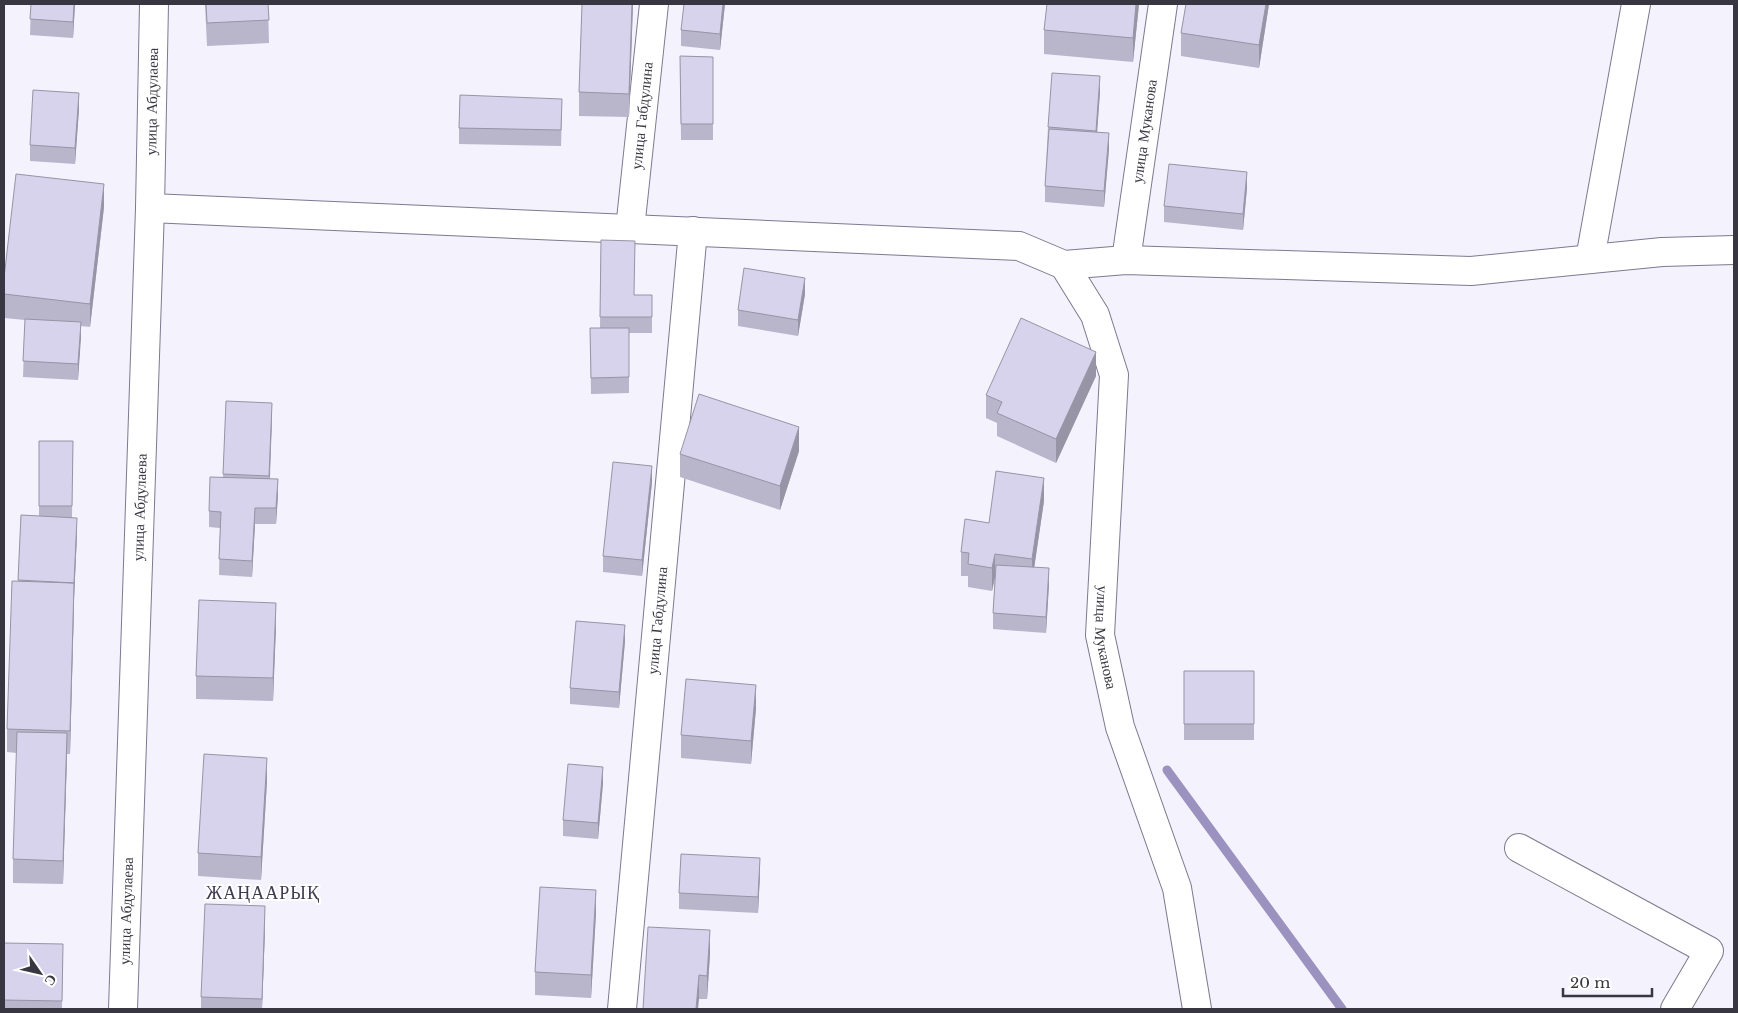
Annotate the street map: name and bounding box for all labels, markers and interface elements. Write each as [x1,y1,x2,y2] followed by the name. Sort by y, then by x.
[141,47,162,155] street label: улица Абдулаева
[626,60,657,170] street label: улица Габдулина
[1127,78,1161,184] street label: улица Муканова
[128,453,151,561] street label: улица Абдулаева
[643,565,671,675] street label: улица Габдулина
[1091,585,1122,691] street label: улица Муканова
[114,857,137,965] street label: улица Абдулаева
[206,882,320,904] district label: ЖАҢААРЫҚ
[15,948,65,998] north arrow
[1563,966,1652,998] scale bar
[40,971,61,989] text: С
[1570,973,1610,992] text: 20 m

